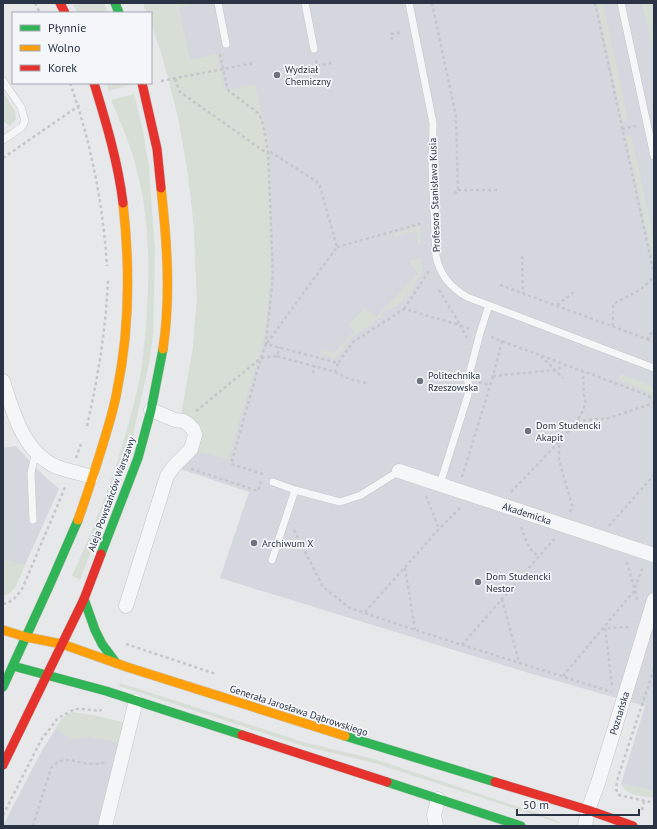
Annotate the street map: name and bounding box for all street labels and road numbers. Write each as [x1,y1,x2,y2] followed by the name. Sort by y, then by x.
[426,137,443,252] street label: Profesora Stanisława Kusia
[85,435,138,553] street label: Aleja Powstańców Warszawy
[501,499,553,528] street label: Akademicka
[228,682,370,739] street label: Generała Jarosława Dąbrowskiego
[607,690,632,736] street label: Poznańska

